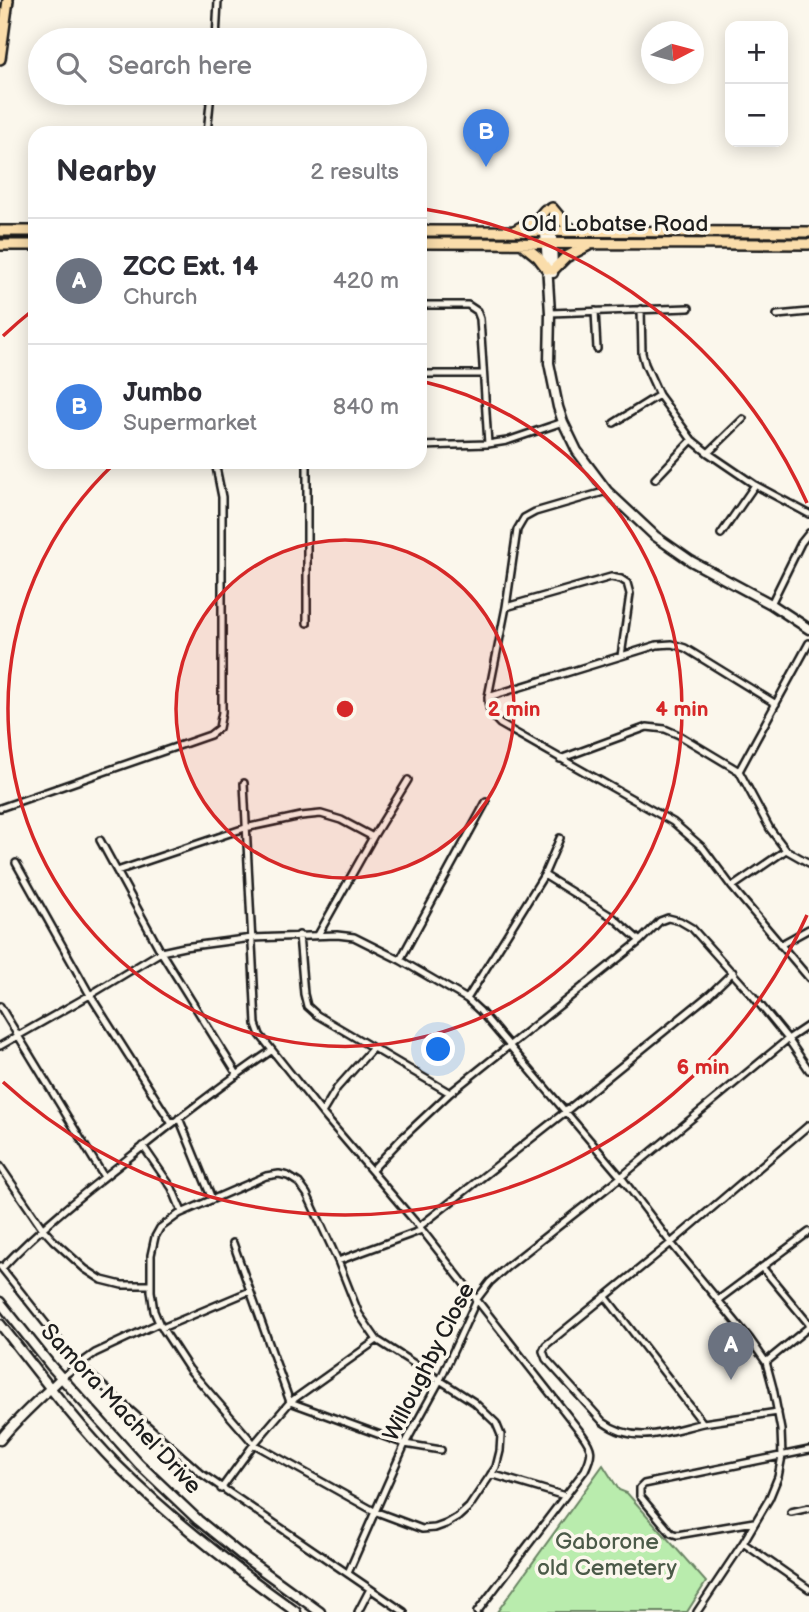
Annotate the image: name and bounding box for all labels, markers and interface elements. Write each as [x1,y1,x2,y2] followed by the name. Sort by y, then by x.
[641,21,704,84] north arrow
[725,21,788,147] map controls
[725,21,788,84] button: +
[28,28,427,105] search box
[52,48,90,86] icon: search
[108,51,252,82] text: Search here
[725,84,788,147] button: −
[463,109,509,167] pin: B
[56,154,156,190] text: Nearby
[310,158,399,186] text: 2 results
[521,210,709,238] street label: Old Lobatse Road
[123,252,258,283] text: ZCC Ext. 14
[72,267,86,295] text: A
[333,267,399,295] text: 420 m
[123,283,198,311] text: Church
[123,378,202,409] text: Jumbo
[71,393,87,421] text: B
[333,393,399,421] text: 840 m
[123,409,257,437] text: Supermarket
[333,697,357,721] centre of rings
[487,697,541,722] text: 2 min
[656,697,708,722] text: 4 min
[421,1032,455,1066] your location
[676,1055,730,1080] text: 6 min
[377,1278,481,1446] street label: Willoughby Close
[35,1318,207,1500] street label: Samora Machel Drive
[708,1322,754,1380] pin: A
[537,1528,678,1582] park label: Gaborone old Cemetery

